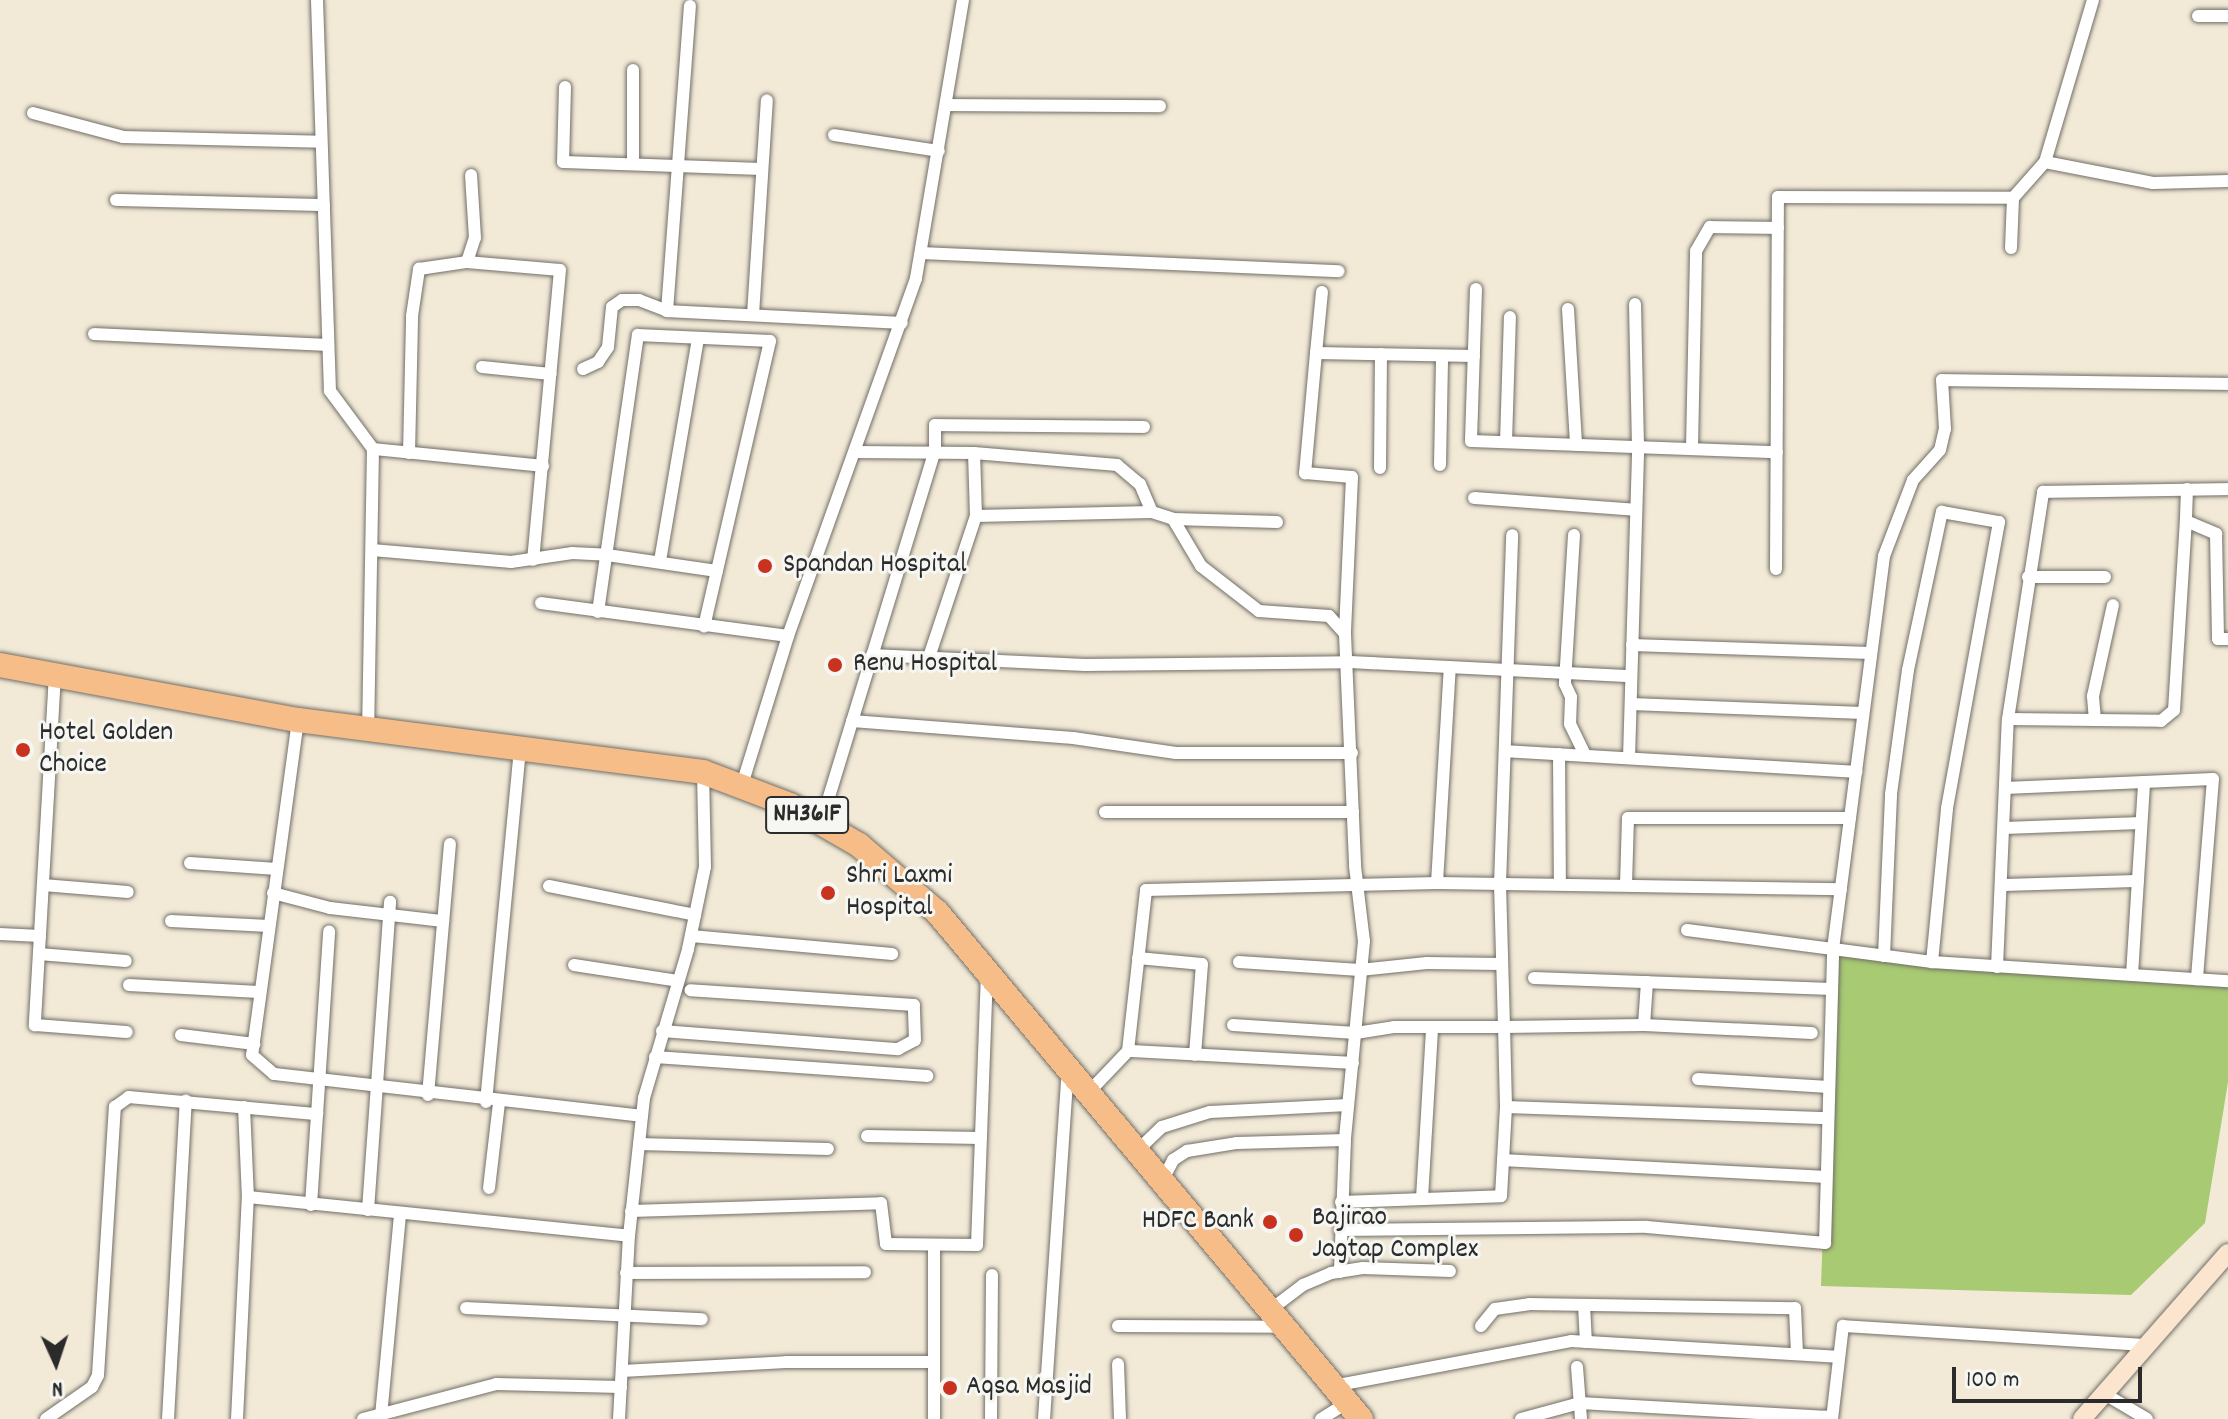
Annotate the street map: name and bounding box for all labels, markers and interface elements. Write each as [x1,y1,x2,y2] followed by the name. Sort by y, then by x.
[783,549,967,583] place label: Spandan Hospital
[754,555,776,577] marker: Spandan Hospital
[853,648,997,682] place label: Renu Hospital
[824,654,846,676] marker: Renu Hospital
[39,717,173,783] place label: Hotel Golden Choice
[14,741,32,759] marker: Hotel Golden Choice
[765,793,849,837] road number: NH361F
[846,860,952,926] place label: Shri Laxmi Hospital
[817,882,839,904] marker: Shri Laxmi Hospital
[1312,1202,1478,1268] place label: Bajirao Jagtap Complex
[1142,1205,1254,1239] place label: HDFC Bank
[1261,1213,1279,1231] marker: HDFC Bank
[1287,1226,1305,1244] marker: Bajirao Jagtap Complex
[16,1323,96,1403] north arrow
[1956,1351,2146,1401] scale bar
[1966,1364,2019,1398] text: 100 m
[966,1371,1092,1405] place label: Aqsa Masjid
[51,1372,64,1403] text: N
[941,1379,959,1397] marker: Aqsa Masjid

